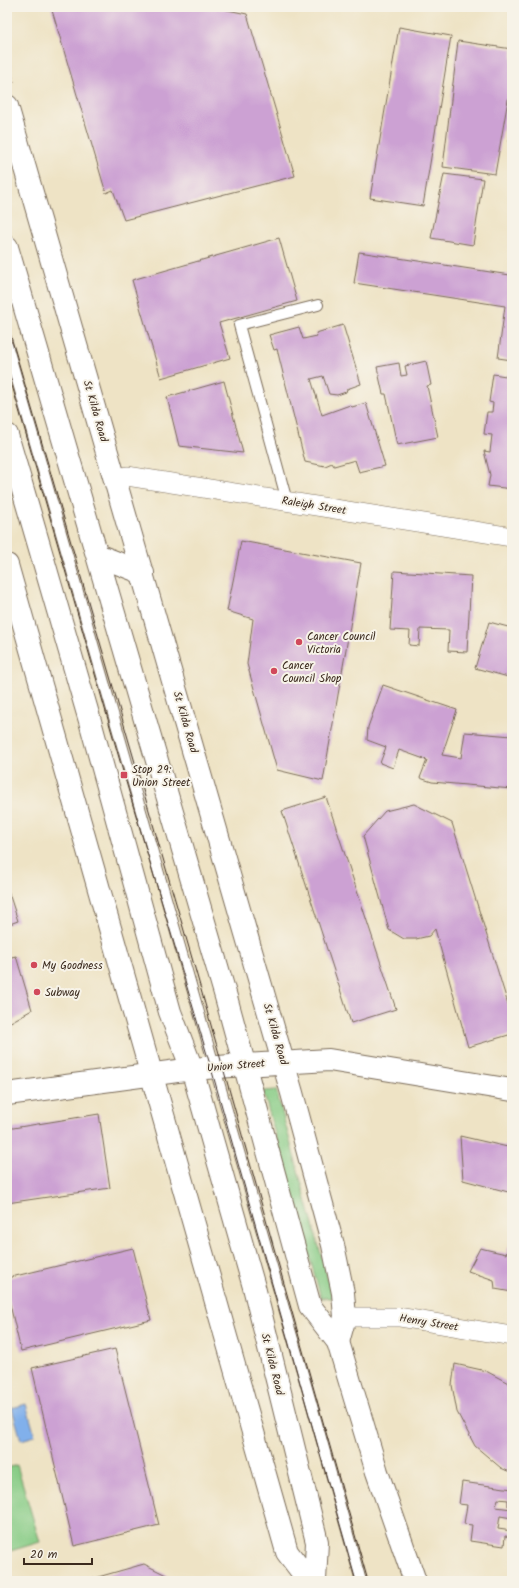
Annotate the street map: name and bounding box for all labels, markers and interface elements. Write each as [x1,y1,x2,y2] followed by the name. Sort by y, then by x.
[78,378,113,445] street label: St Kilda Road
[280,492,348,520] street label: Raleigh Street
[307,628,376,659] place label: Cancer Council Victoria
[294,637,304,647] marker: Cancer Council Victoria
[282,657,342,688] place label: Cancer Council Shop
[269,666,279,676] marker: Cancer Council Shop
[168,689,203,756] street label: St Kilda Road
[132,761,191,792] place label: Stop 29: Union Street
[119,770,129,780] marker: Stop 29: Union Street
[42,957,103,975] place label: My Goodness
[29,960,39,970] marker: My Goodness
[45,984,80,1002] place label: Subway
[32,987,42,997] marker: Subway
[258,1001,293,1068] street label: St Kilda Road
[206,1054,267,1077] street label: Union Street
[398,1309,460,1337] street label: Henry Street
[256,1331,289,1398] street label: St Kilda Road
[24,1540,92,1566] scale bar
[30,1545,58,1564] text: 20 m

